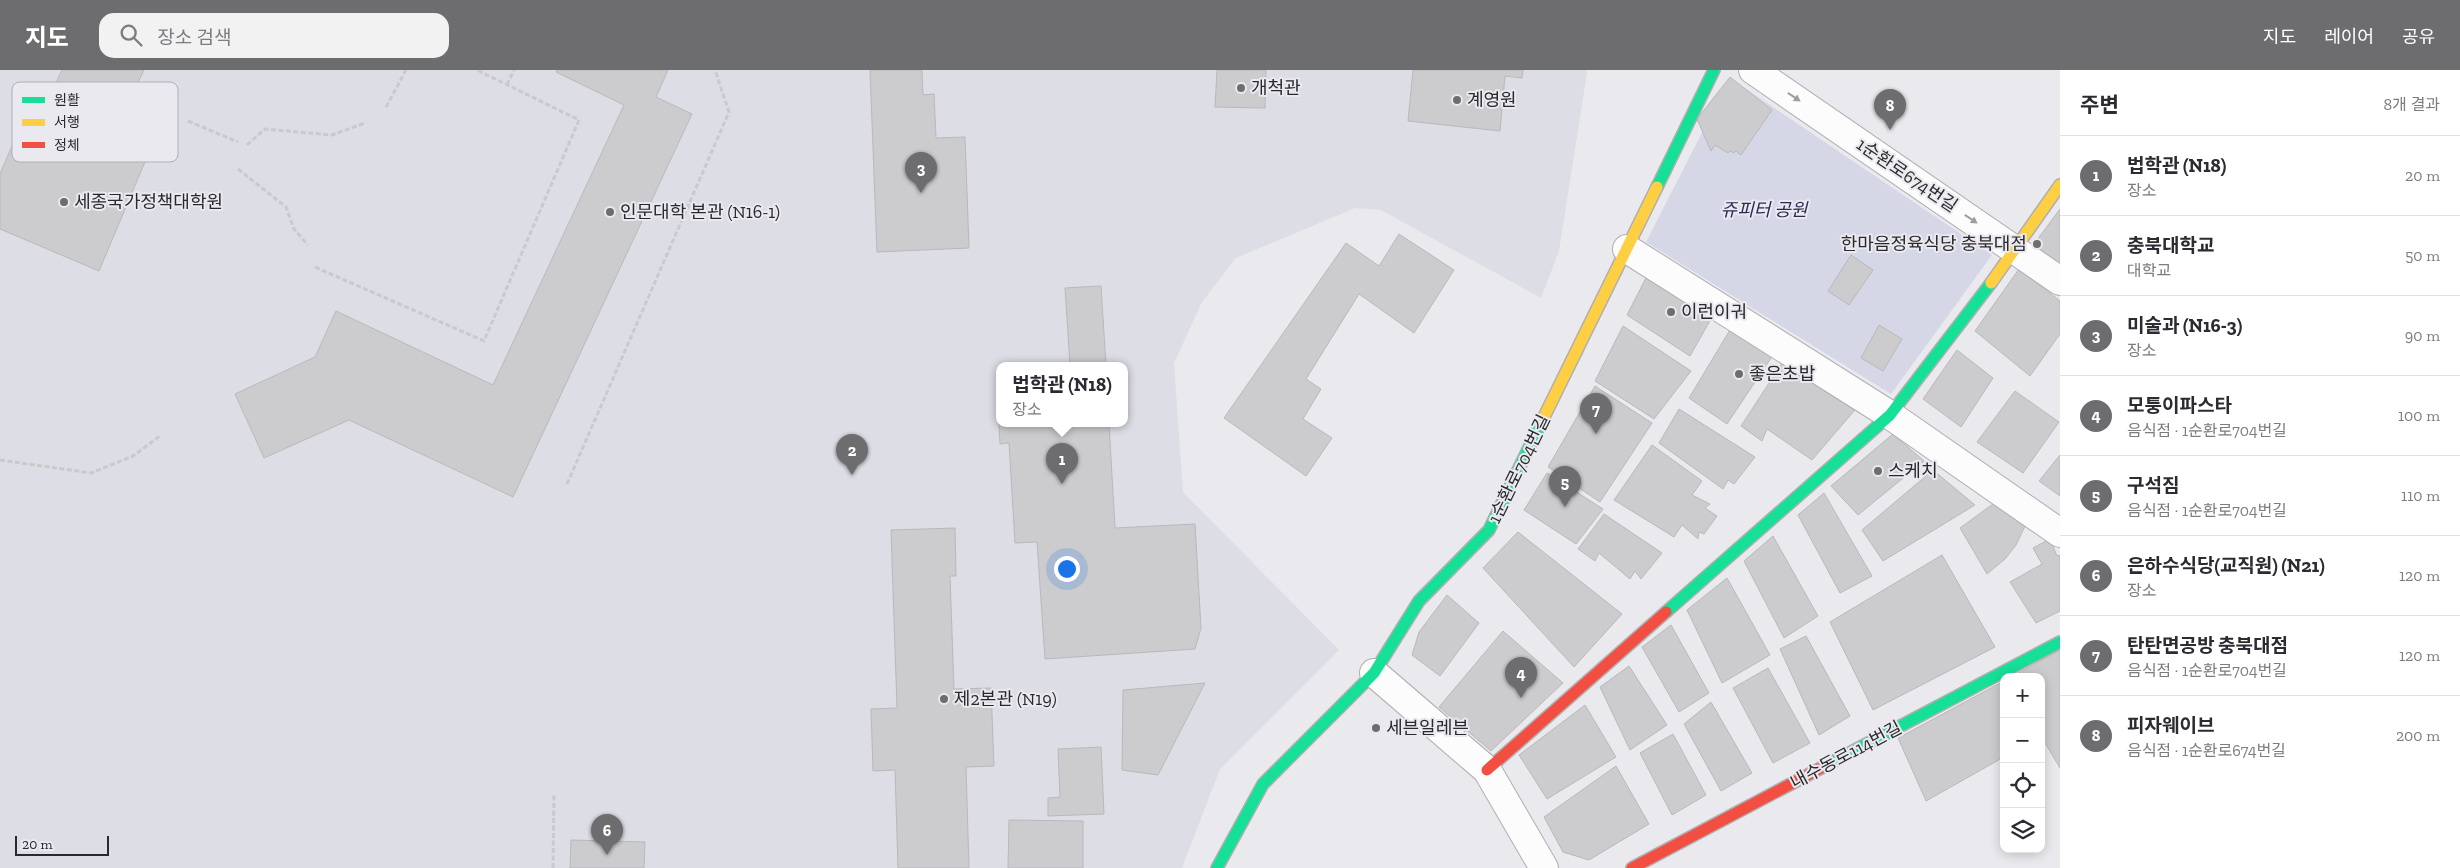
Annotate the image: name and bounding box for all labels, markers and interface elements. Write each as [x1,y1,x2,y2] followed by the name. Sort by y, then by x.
[99,13,449,58] search box
[117,21,145,49] icon: search
[25,23,69,52] text: 지도
[157,26,231,49] text: 장소 검색
[2263,26,2296,48] text: 지도
[2324,26,2374,48] text: 레이어
[2402,26,2435,48] text: 공유
[1251,77,1301,99] place label: 개척관
[12,82,178,162] legend
[1235,82,1247,94] marker: 개척관
[1467,89,1517,111] place label: 계영원
[1874,89,1906,130] pin: 8
[54,92,80,109] text: 원활
[1787,92,1801,102] one-way arrow
[2080,92,2119,117] text: 주변
[1451,94,1463,106] marker: 계영원
[2384,95,2440,114] text: 8개 결과
[54,114,80,131] text: 서행
[1852,133,1962,217] street label: 1순환로674번길
[54,137,80,154] text: 정체
[905,152,937,193] pin: 3
[2127,154,2226,177] text: 법학관 (N18)
[2093,166,2099,185] text: 1
[2405,166,2440,185] text: 20 m
[2127,181,2156,200] text: 장소
[74,191,223,213] place label: 세종국가정책대학원
[58,196,70,208] marker: 세종국가정책대학원
[1721,199,1809,221] park label: 쥬피터 공원
[620,201,780,223] place label: 인문대학 본관 (N16-1)
[604,206,616,218] marker: 인문대학 본관 (N16-1)
[1964,214,1978,224] one-way arrow
[1841,233,2027,255] place label: 한마음정육식당 충북대점
[2127,234,2214,257] text: 충북대학교
[2031,238,2043,250] marker: 한마음정육식당 충북대점
[2092,246,2100,265] text: 2
[2405,246,2440,265] text: 50 m
[2127,261,2171,280] text: 대학교
[1681,301,1747,323] place label: 이런이궈
[1665,306,1677,318] marker: 이런이궈
[2127,314,2242,337] text: 미술과 (N16-3)
[2092,326,2100,345] text: 3
[2405,326,2440,345] text: 90 m
[2127,341,2156,360] text: 장소
[996,362,1128,427] popup
[1749,363,1815,385] place label: 좋은초밥
[1733,368,1745,380] marker: 좋은초밥
[1012,373,1112,396] text: 법학관 (N18)
[1580,393,1612,434] pin: 7
[2127,394,2232,417] text: 모퉁이파스타
[1012,400,1042,419] text: 장소
[2091,406,2101,425] text: 4
[2398,406,2440,425] text: 100 m
[1483,411,1555,527] street label: 1순환로704번길
[2127,421,2287,440] text: 음식점 · 1순환로704번길
[836,434,868,475] pin: 2
[1046,443,1078,484] pin: 1
[1888,460,1938,482] place label: 스케치
[1872,465,1884,477] marker: 스케치
[1549,466,1581,507] pin: 5
[2127,474,2179,497] text: 구석짐
[2092,486,2100,505] text: 5
[2401,486,2440,505] text: 110 m
[2127,501,2287,520] text: 음식점 · 1순환로704번길
[2127,554,2325,577] text: 은하수식당(교직원) (N21)
[1054,556,1080,582] your location
[2092,566,2100,585] text: 6
[2399,566,2440,585] text: 120 m
[2127,581,2156,600] text: 장소
[2127,634,2288,657] text: 탄탄면공방 충북대점
[2092,646,2100,665] text: 7
[2399,646,2440,665] text: 120 m
[1505,657,1537,698] pin: 4
[2127,661,2287,680] text: 음식점 · 1순환로704번길
[2000,673,2045,853] map controls
[2000,673,2045,718] button: +
[954,688,1057,710] place label: 제2본관 (N19)
[938,693,950,705] marker: 제2본관 (N19)
[2127,714,2214,737] text: 피자웨이브
[1787,716,1905,794] street label: 내수동로114번길
[1386,717,1469,739] place label: 세븐일레븐
[2000,718,2045,763] button: −
[1370,722,1382,734] marker: 세븐일레븐
[2092,726,2100,745] text: 8
[2396,726,2440,745] text: 200 m
[2127,741,2286,760] text: 음식점 · 1순환로674번길
[2000,763,2045,808] button: locate
[2000,808,2045,853] button: layers
[591,814,623,855] pin: 6
[15,833,109,856] scale bar
[22,836,53,853] text: 20 m

